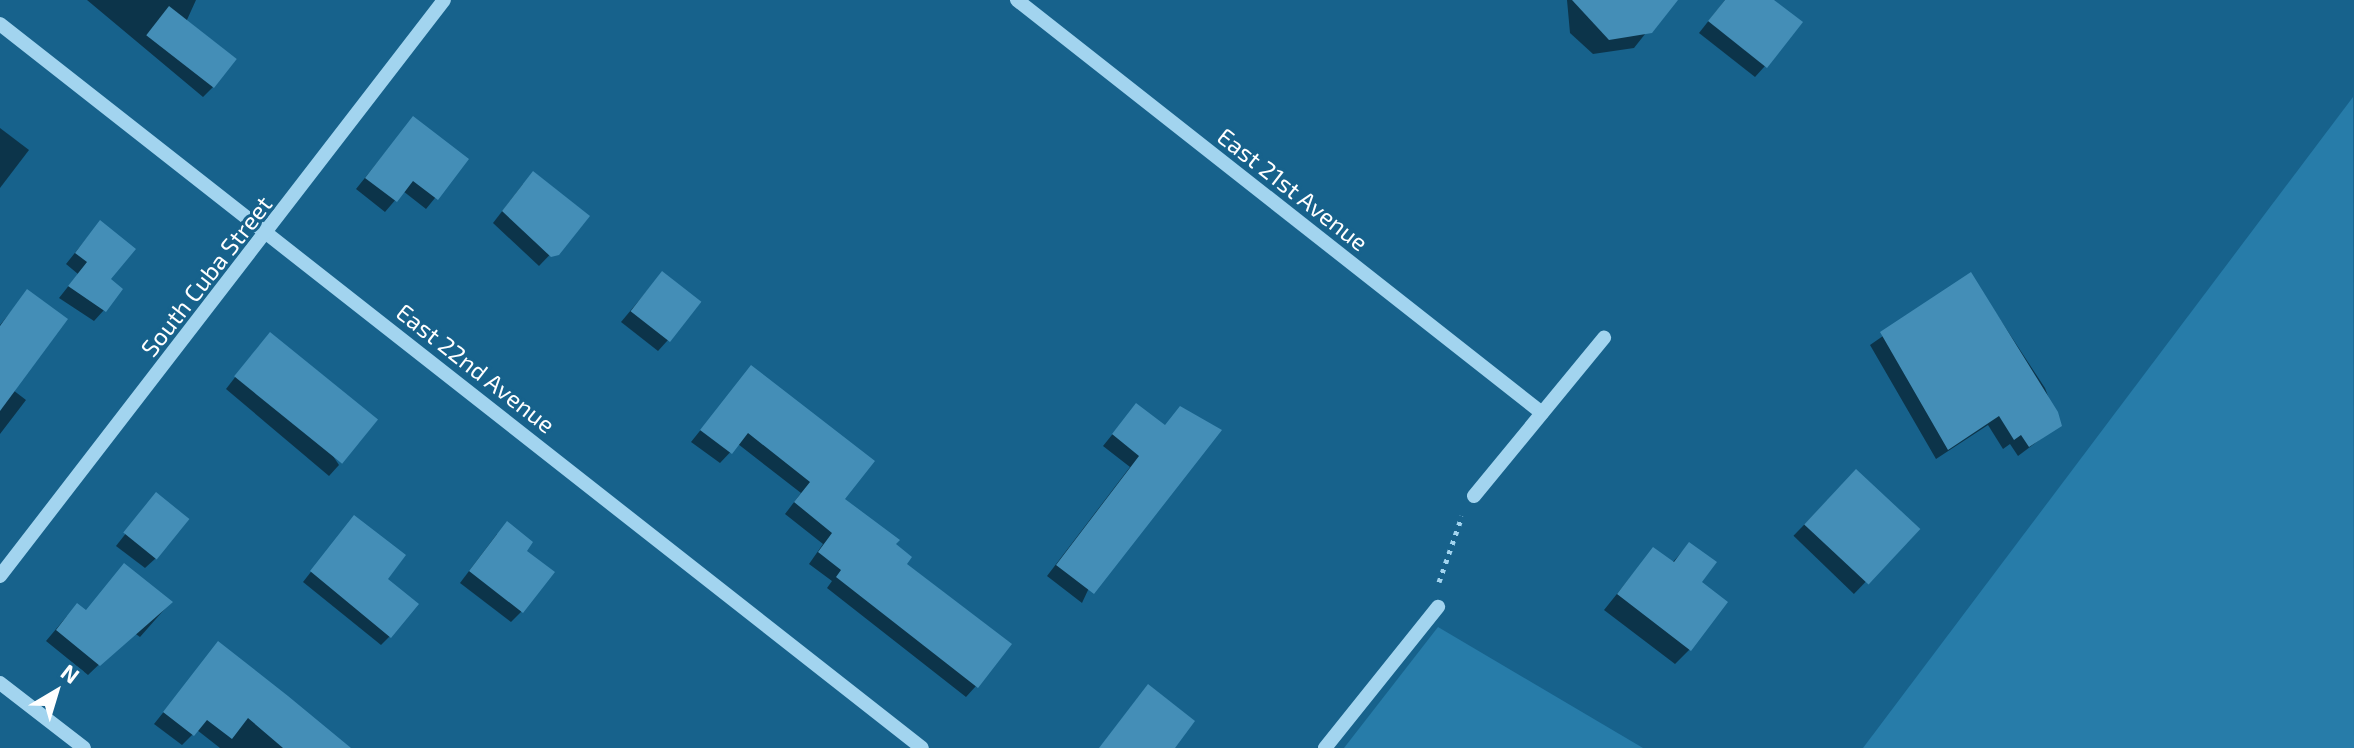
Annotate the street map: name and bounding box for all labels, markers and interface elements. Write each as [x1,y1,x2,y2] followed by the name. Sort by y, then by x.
[1212,121,1374,257] street label: East 21st Avenue
[134,190,278,362] street label: South Cuba Street
[391,297,561,439] street label: East 22nd Avenue
[16,652,96,732] north arrow
[57,658,85,688] text: N

